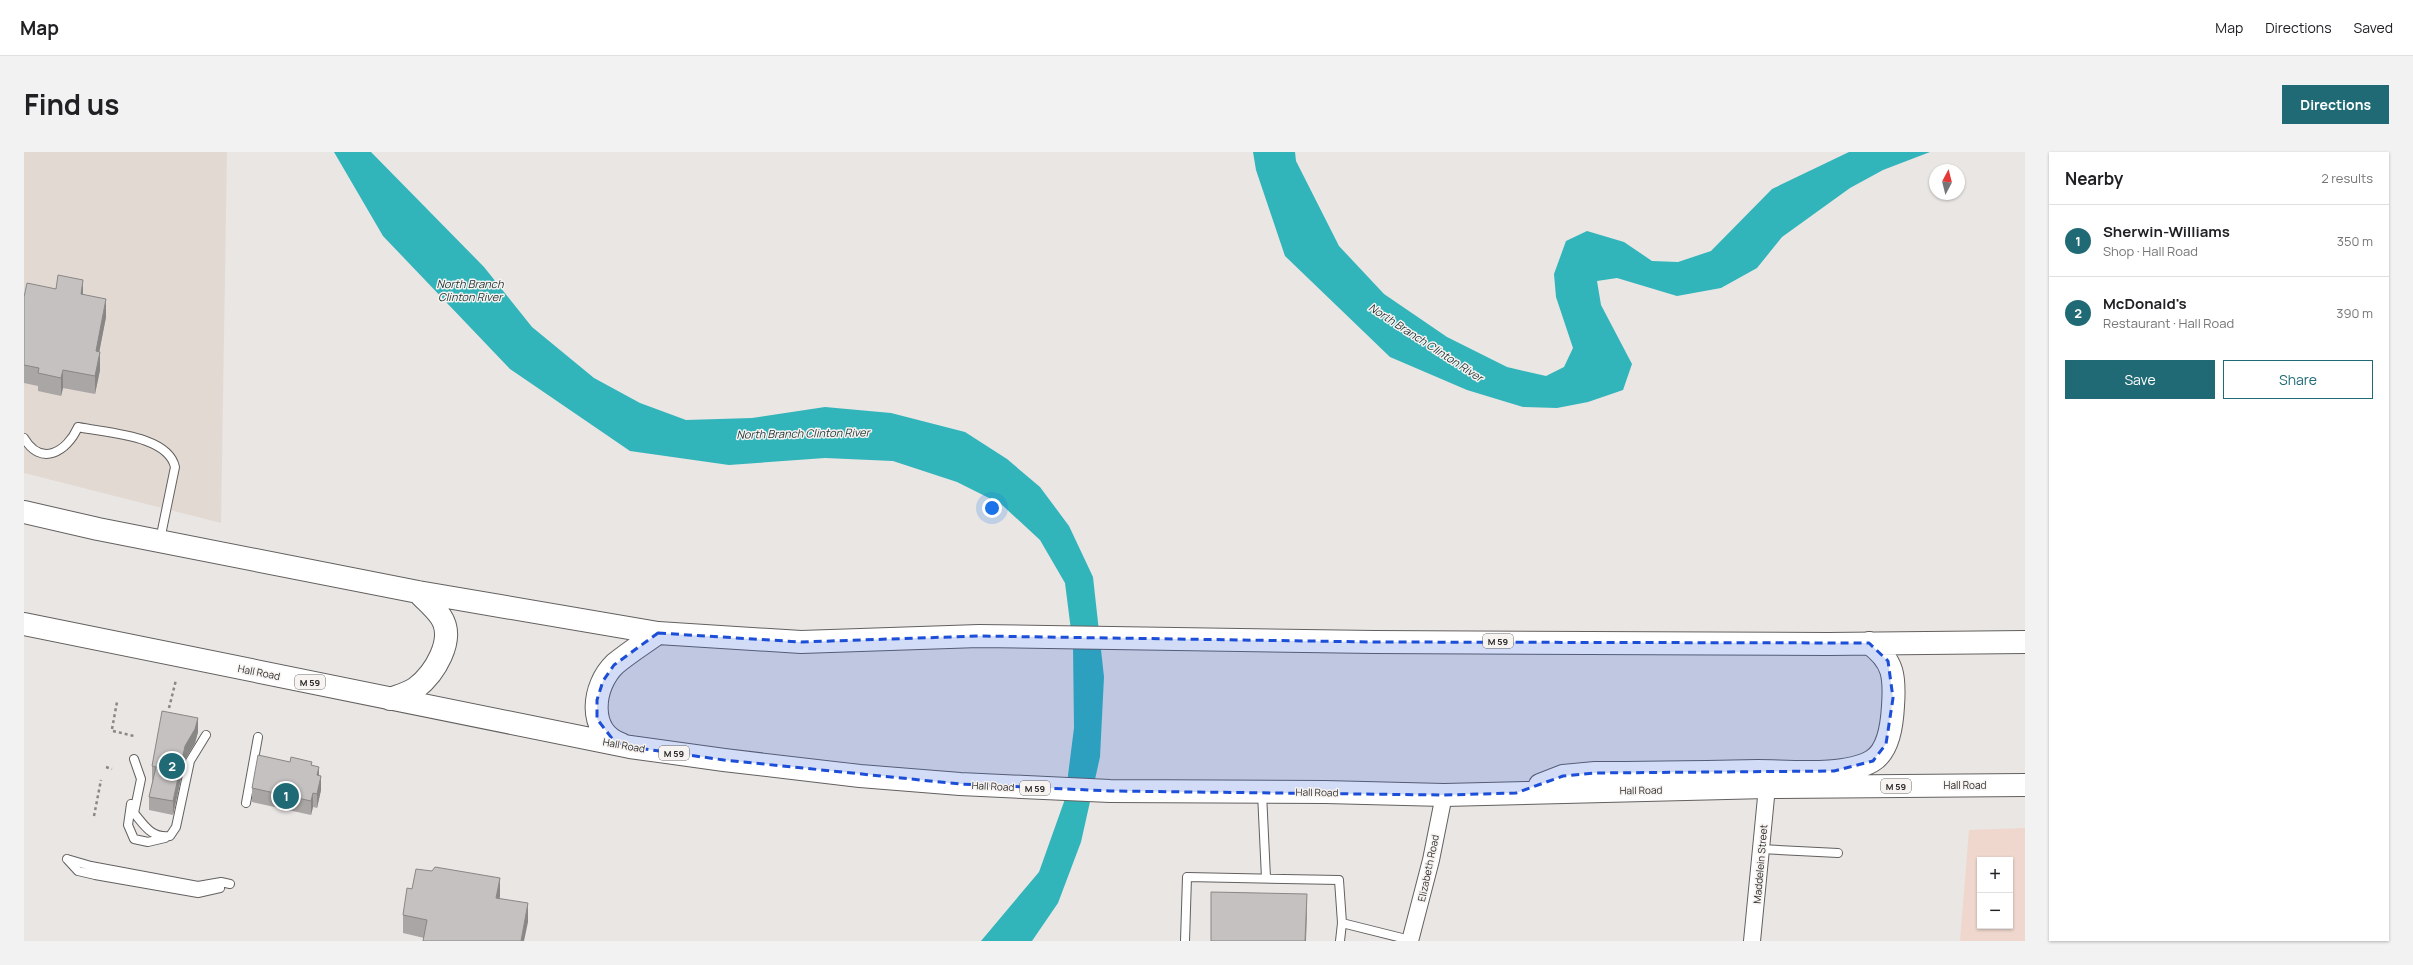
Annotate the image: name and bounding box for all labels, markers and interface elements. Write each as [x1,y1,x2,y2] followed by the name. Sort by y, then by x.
[20,15,59,41] text: Map
[2215,18,2243,37] text: Map
[2265,18,2332,37] text: Directions
[2354,18,2393,37] text: Saved
[24,85,119,123] text: Find us
[2282,85,2389,124] button: Directions
[1929,164,1965,200] north arrow
[2065,167,2123,190] text: Nearby
[2321,169,2373,187] text: 2 results
[2103,221,2230,242] text: Sherwin-Williams
[2075,232,2081,250] text: 1
[2337,232,2373,250] text: 350 m
[2103,242,2198,260] text: Shop · Hall Road
[437,276,504,304] water label: North Branch Clinton River
[2103,293,2187,314] text: McDonald's
[1366,299,1488,386] water label: North Branch Clinton River
[2074,304,2082,322] text: 2
[2336,304,2373,322] text: 390 m
[2103,314,2234,332] text: Restaurant · Hall Road
[2065,360,2215,399] button: Save
[2223,360,2373,399] button: Share
[736,424,872,442] water label: North Branch Clinton River
[982,498,1002,518] your location
[1483,634,1513,648] road number: M 59
[237,661,281,683] street label: Hall Road
[295,675,325,689] road number: M 59
[602,734,646,756] street label: Hall Road
[659,746,689,760] road number: M 59
[159,751,185,781] pin: 2
[971,778,1015,794] street label: Hall Road
[1944,778,1986,792] street label: Hall Road
[1881,779,1911,793] road number: M 59
[273,781,299,811] pin: 1
[1020,781,1050,795] road number: M 59
[1619,783,1663,797] street label: Hall Road
[1295,785,1339,799] street label: Hall Road
[1750,824,1770,904] street label: Maddelein Street
[1414,833,1442,903] street label: Elizabeth Road
[1977,857,2013,929] map controls
[1977,857,2013,893] button: +
[1977,893,2013,929] button: −

